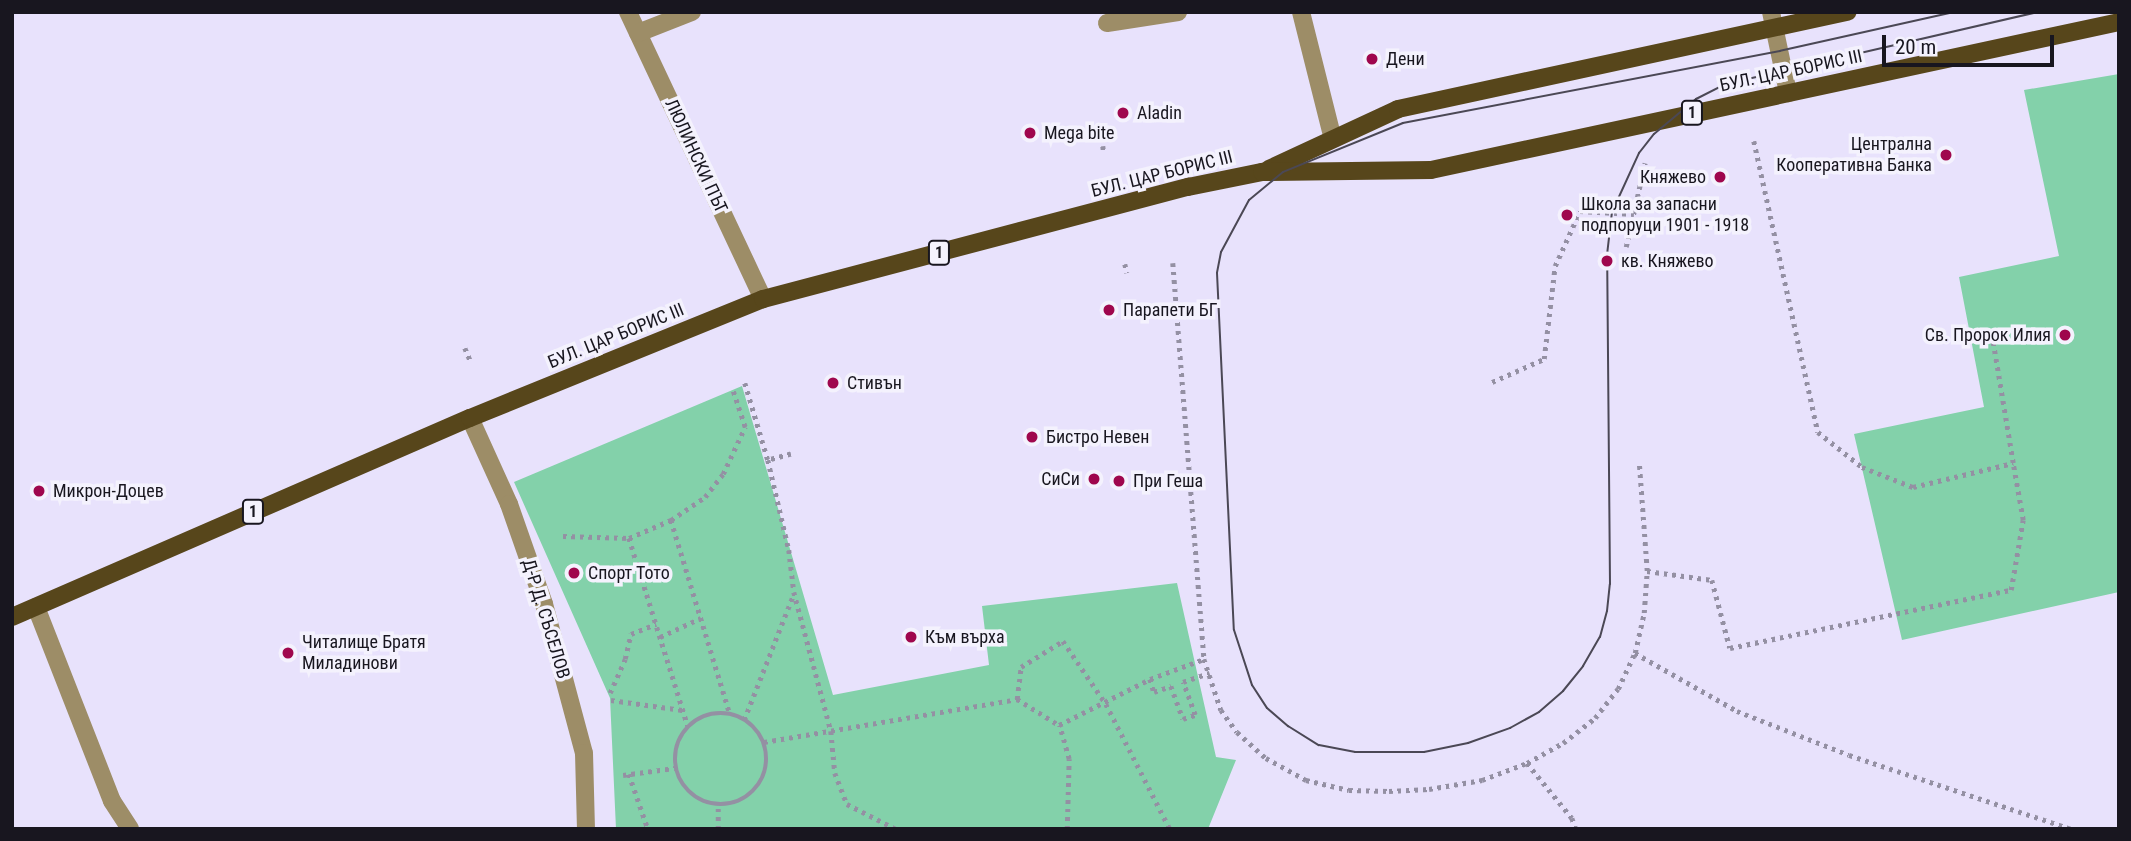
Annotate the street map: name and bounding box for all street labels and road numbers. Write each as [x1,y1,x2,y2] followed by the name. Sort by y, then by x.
[1718,45,1864,97] street label: БУЛ. ЦАР БОРИС III
[660,95,732,217] street label: ЛЮЛИНСКИ ПЪТ
[1680,100,1704,125] road number: 1
[1089,146,1235,202] street label: БУЛ. ЦАР БОРИС III
[927,241,951,266] road number: 1
[545,299,687,373] street label: БУЛ. ЦАР БОРИС III
[241,499,265,524] road number: 1
[518,557,574,681] street label: Д-Р Д. СЪСЕЛОВ

